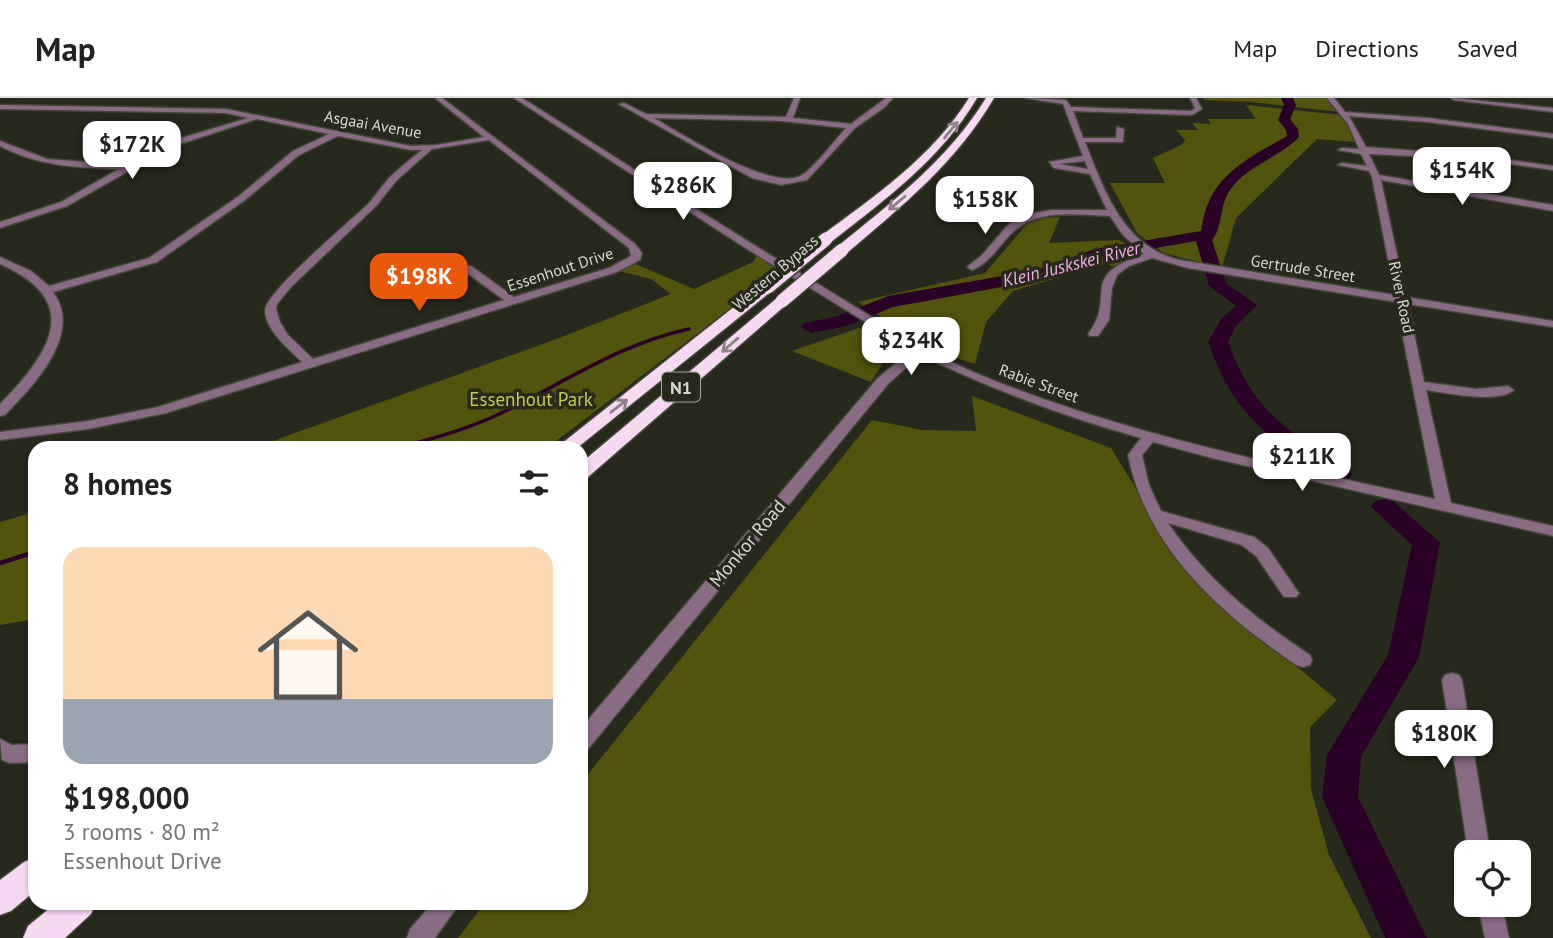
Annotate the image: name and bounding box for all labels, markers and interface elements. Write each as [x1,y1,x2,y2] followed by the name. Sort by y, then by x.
[35,27,96,70] text: Map
[1233,33,1277,64] text: Map
[1315,33,1419,64] text: Directions
[1457,33,1518,64] text: Saved
[323,106,423,142] street label: Asgaai Avenue
[943,121,959,139] one-way arrow
[83,122,181,181] pin: $172K
[99,129,165,158] text: $172K
[1413,148,1511,207] pin: $154K
[1429,155,1495,184] text: $154K
[634,162,732,222] pin: $286K
[650,170,716,199] text: $286K
[936,176,1034,236] pin: $158K
[952,184,1018,213] text: $158K
[888,195,906,211] one-way arrow
[728,230,822,314] street label: Western Bypass
[1000,236,1143,292] water label: Klein Juskskei River
[504,242,616,296] street label: Essenhout Drive
[1249,250,1357,286] street label: Gertrude Street
[370,254,468,313] pin: $198K
[1385,259,1419,335] street label: River Road
[386,261,452,290] text: $198K
[862,317,960,377] pin: $234K
[878,325,944,354] text: $234K
[721,337,739,353] one-way arrow
[996,359,1082,407] street label: Rabie Street
[662,372,700,402] road number: N1
[469,387,593,411] park label: Essenhout Park
[609,398,627,413] one-way arrow
[1253,434,1351,493] pin: $211K
[1269,441,1335,470] text: $211K
[63,464,172,503] text: 8 homes
[515,464,553,502] icon: filters
[704,495,790,591] street label: Monkor Road
[245,592,371,718] icon: home
[1395,710,1493,770] pin: $180K
[1411,718,1477,747] text: $180K
[63,778,190,817] text: $198,000
[63,817,220,846] text: 3 rooms · 80 m²
[1454,840,1531,917] map controls
[1454,840,1531,917] button: locate
[63,846,222,875] text: Essenhout Drive

